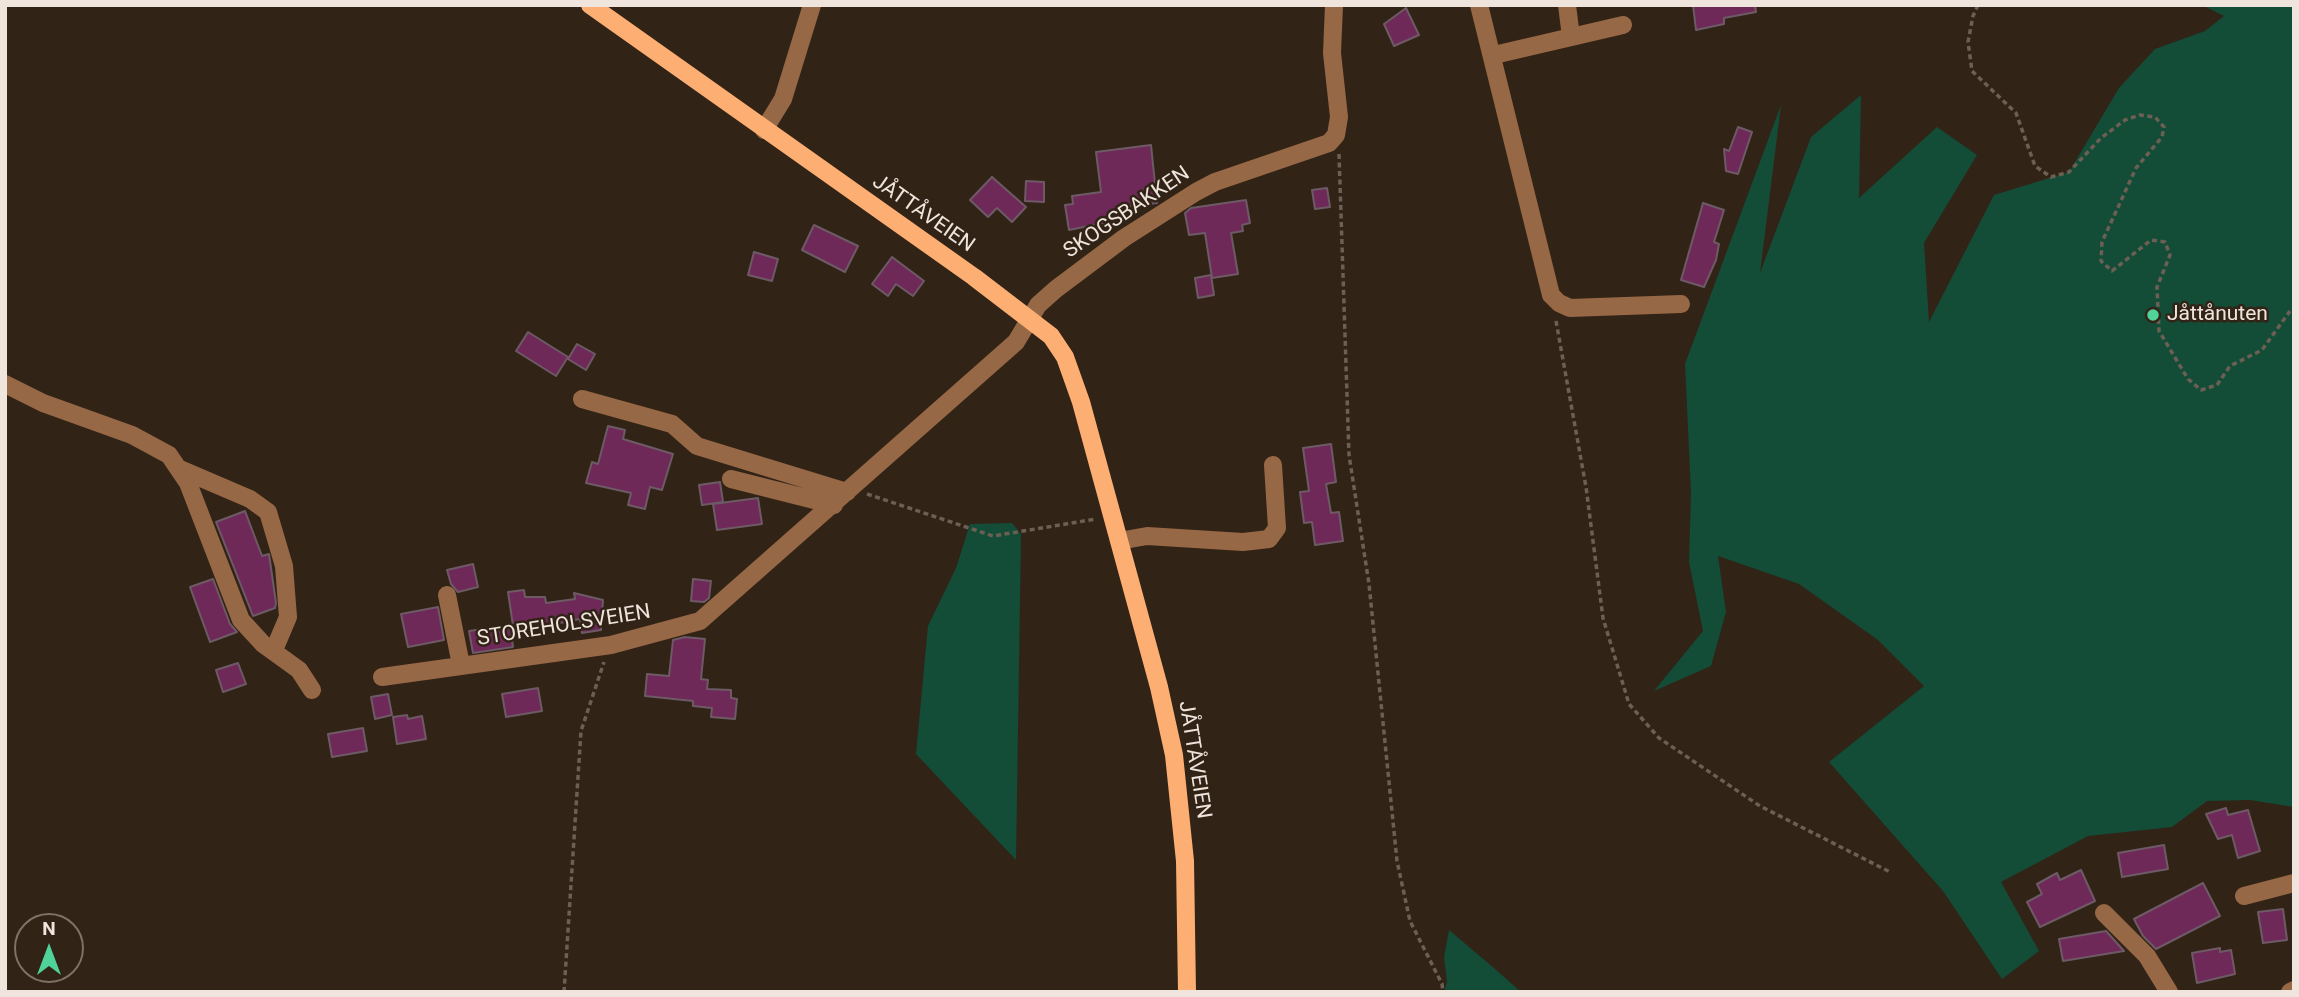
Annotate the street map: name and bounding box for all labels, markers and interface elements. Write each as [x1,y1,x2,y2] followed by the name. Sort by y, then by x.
[1059,162,1195,264] street label: SKOGSBAKKEN
[867,170,979,258] street label: JÅTTÅVEIEN
[2167,302,2268,328] place label: Jåttånuten
[2145,307,2161,323] marker: Jåttånuten
[476,600,652,652] street label: STOREHOLSVEIEN
[1172,699,1216,821] street label: JÅTTÅVEIEN
[14,913,84,983] north arrow
[42,917,56,940] text: N

